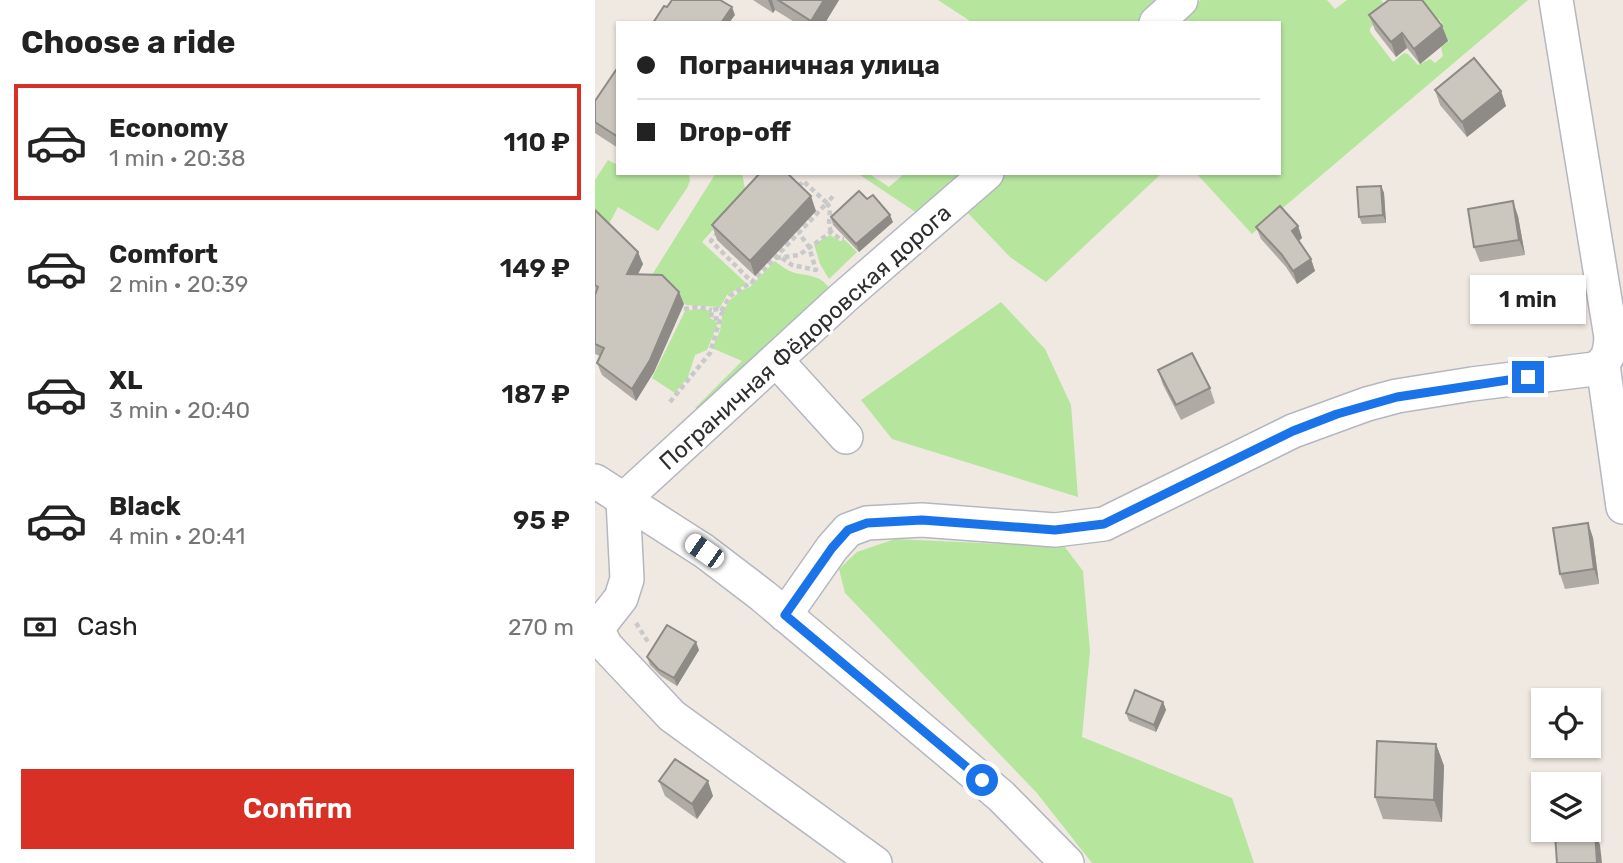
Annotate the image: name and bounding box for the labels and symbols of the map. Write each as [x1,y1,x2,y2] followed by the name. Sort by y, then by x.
[653,198,957,476] street label: Пограничная Фёдоровская дорога
[1470,276,1586,324] callout: 1 min
[1512,361,1544,393] route end
[681,530,728,572] car
[966,764,998,796] route start

